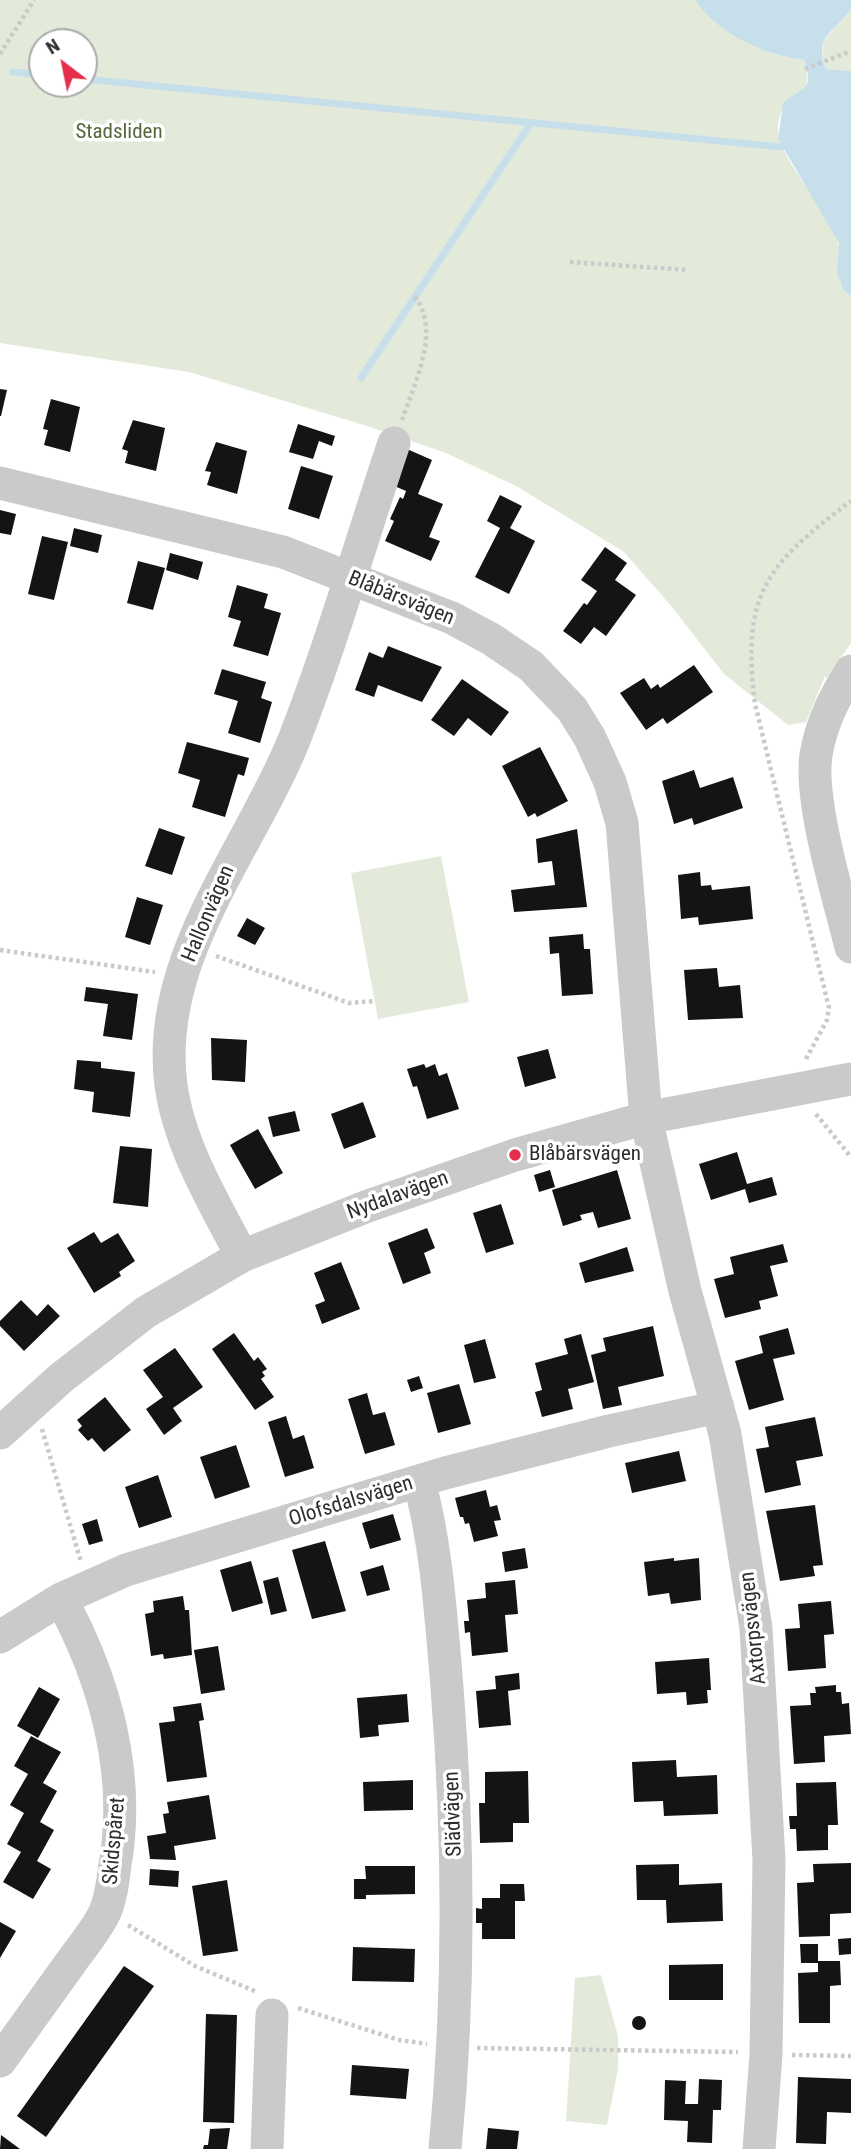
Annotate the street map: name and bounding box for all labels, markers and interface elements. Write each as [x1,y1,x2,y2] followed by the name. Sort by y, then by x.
[28,28,98,98] north arrow
[42,34,64,59] text: N
[75,120,163,146] park label: Stadsliden
[344,566,458,632] street label: Blåbärsvägen
[177,862,241,966] street label: Hallonvägen
[529,1142,641,1168] place label: Blåbärsvägen
[507,1147,523,1163] marker: Blåbärsvägen
[344,1166,452,1226] street label: Nydalavägen
[286,1471,416,1533] street label: Olofsdalsvägen
[736,1570,772,1686] street label: Axtorpsvägen
[440,1771,468,1857] street label: Slädvägen
[99,1796,131,1886] street label: Skidspåret

